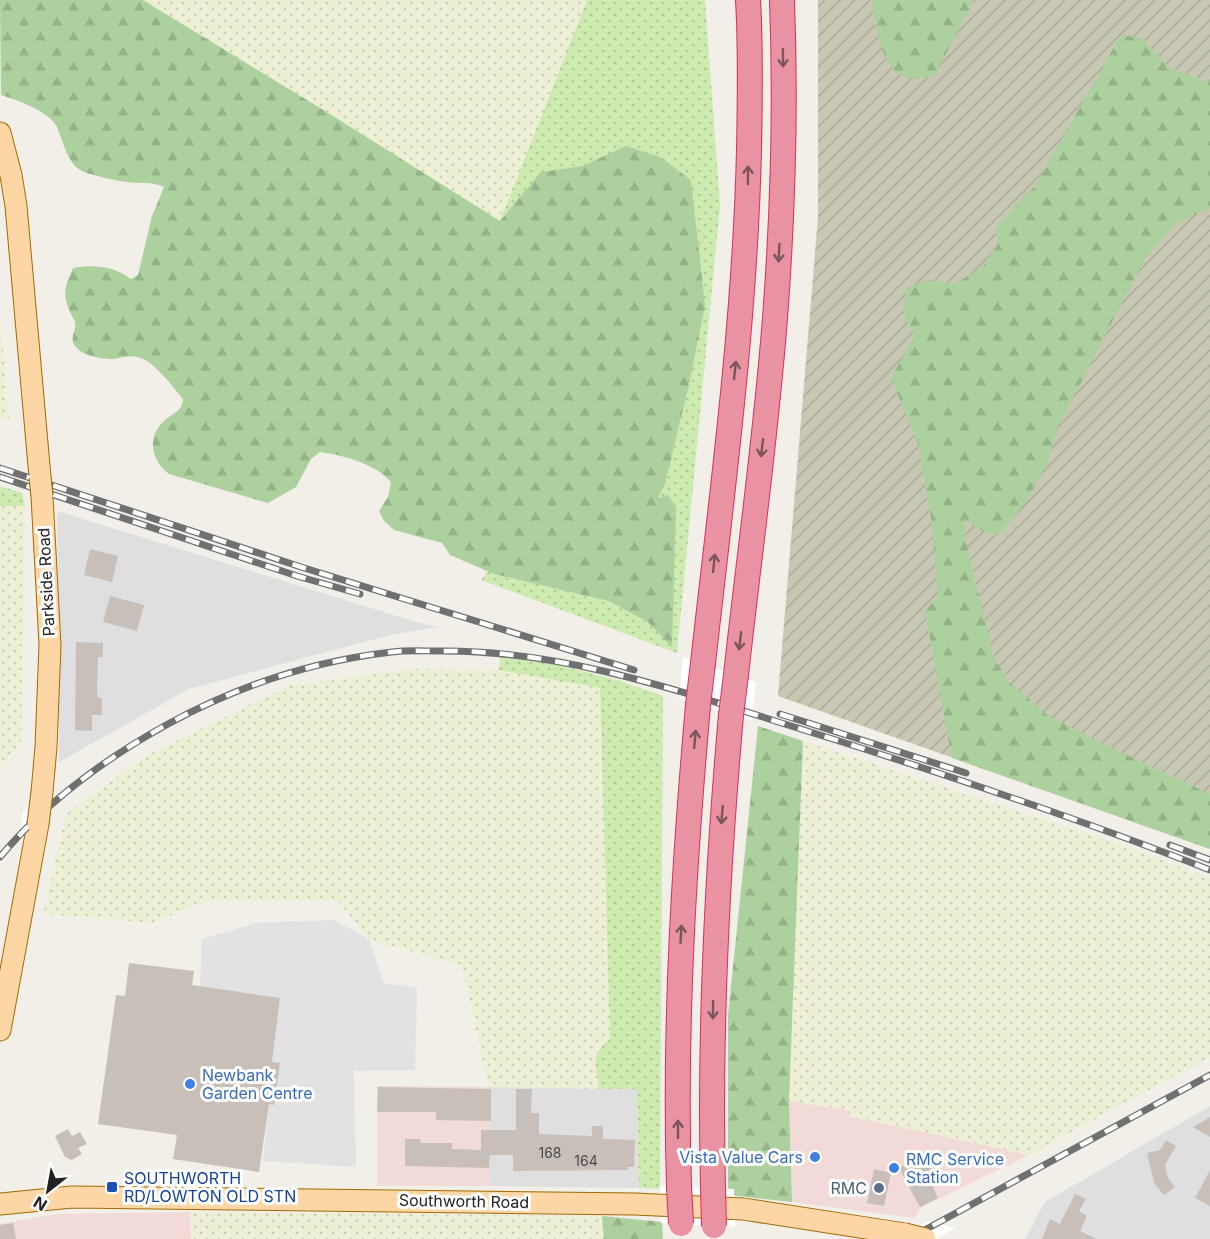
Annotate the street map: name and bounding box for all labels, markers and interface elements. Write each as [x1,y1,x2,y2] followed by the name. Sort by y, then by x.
[777,48,789,68] one-way arrow
[742,166,754,186] one-way arrow
[773,243,784,263] one-way arrow
[730,360,741,380] one-way arrow
[756,437,767,457] one-way arrow
[33,527,59,637] street label: Parkside Road
[709,554,720,574] one-way arrow
[734,631,745,651] one-way arrow
[690,730,701,750] one-way arrow
[717,805,728,824] one-way arrow
[675,924,686,944] one-way arrow
[707,999,718,1019] one-way arrow
[202,1065,313,1103] place label: Newbank Garden Centre
[183,1077,197,1091] marker: Newbank Garden Centre
[672,1119,684,1139] one-way arrow
[538,1144,562,1161] house number: 168
[679,1147,803,1167] place label: Vista Value Cars
[906,1149,1004,1187] place label: RMC Service Station
[808,1150,822,1164] marker: Vista Value Cars
[574,1152,598,1169] house number: 164
[18,1161,78,1221] north arrow
[887,1161,901,1175] marker: RMC Service Station
[124,1168,296,1206] place label: SOUTHWORTH RD/LOWTON OLD STN
[831,1178,867,1198] place label: RMC
[105,1180,119,1194] marker: SOUTHWORTH RD/LOWTON OLD STN
[872,1181,886,1195] marker: RMC
[399,1190,529,1212] street label: Southworth Road
[30,1192,51,1216] text: N

